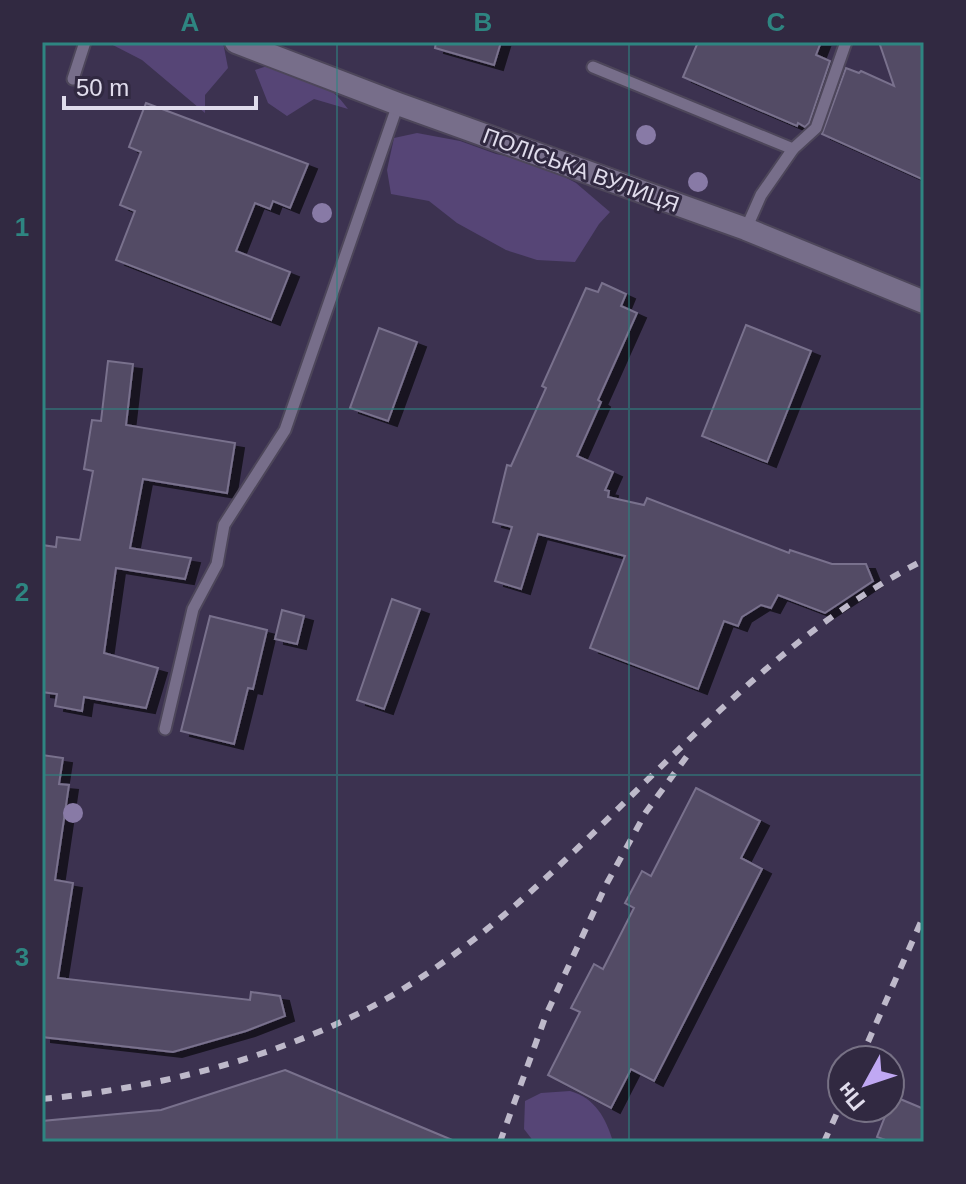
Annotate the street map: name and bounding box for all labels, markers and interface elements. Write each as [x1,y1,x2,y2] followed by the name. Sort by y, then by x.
[181,7,200,37] text: A
[474,7,492,37] text: B
[767,7,786,37] text: C
[64,60,256,110] scale bar
[76,74,129,101] text: 50 m
[480,123,682,217] street label: ПОЛІСЬКА ВУЛИЦЯ
[15,212,29,242] text: 1
[15,577,29,607] text: 2
[15,942,29,972] text: 3
[826,1044,906,1124] north arrow
[832,1077,870,1116] text: Пн

